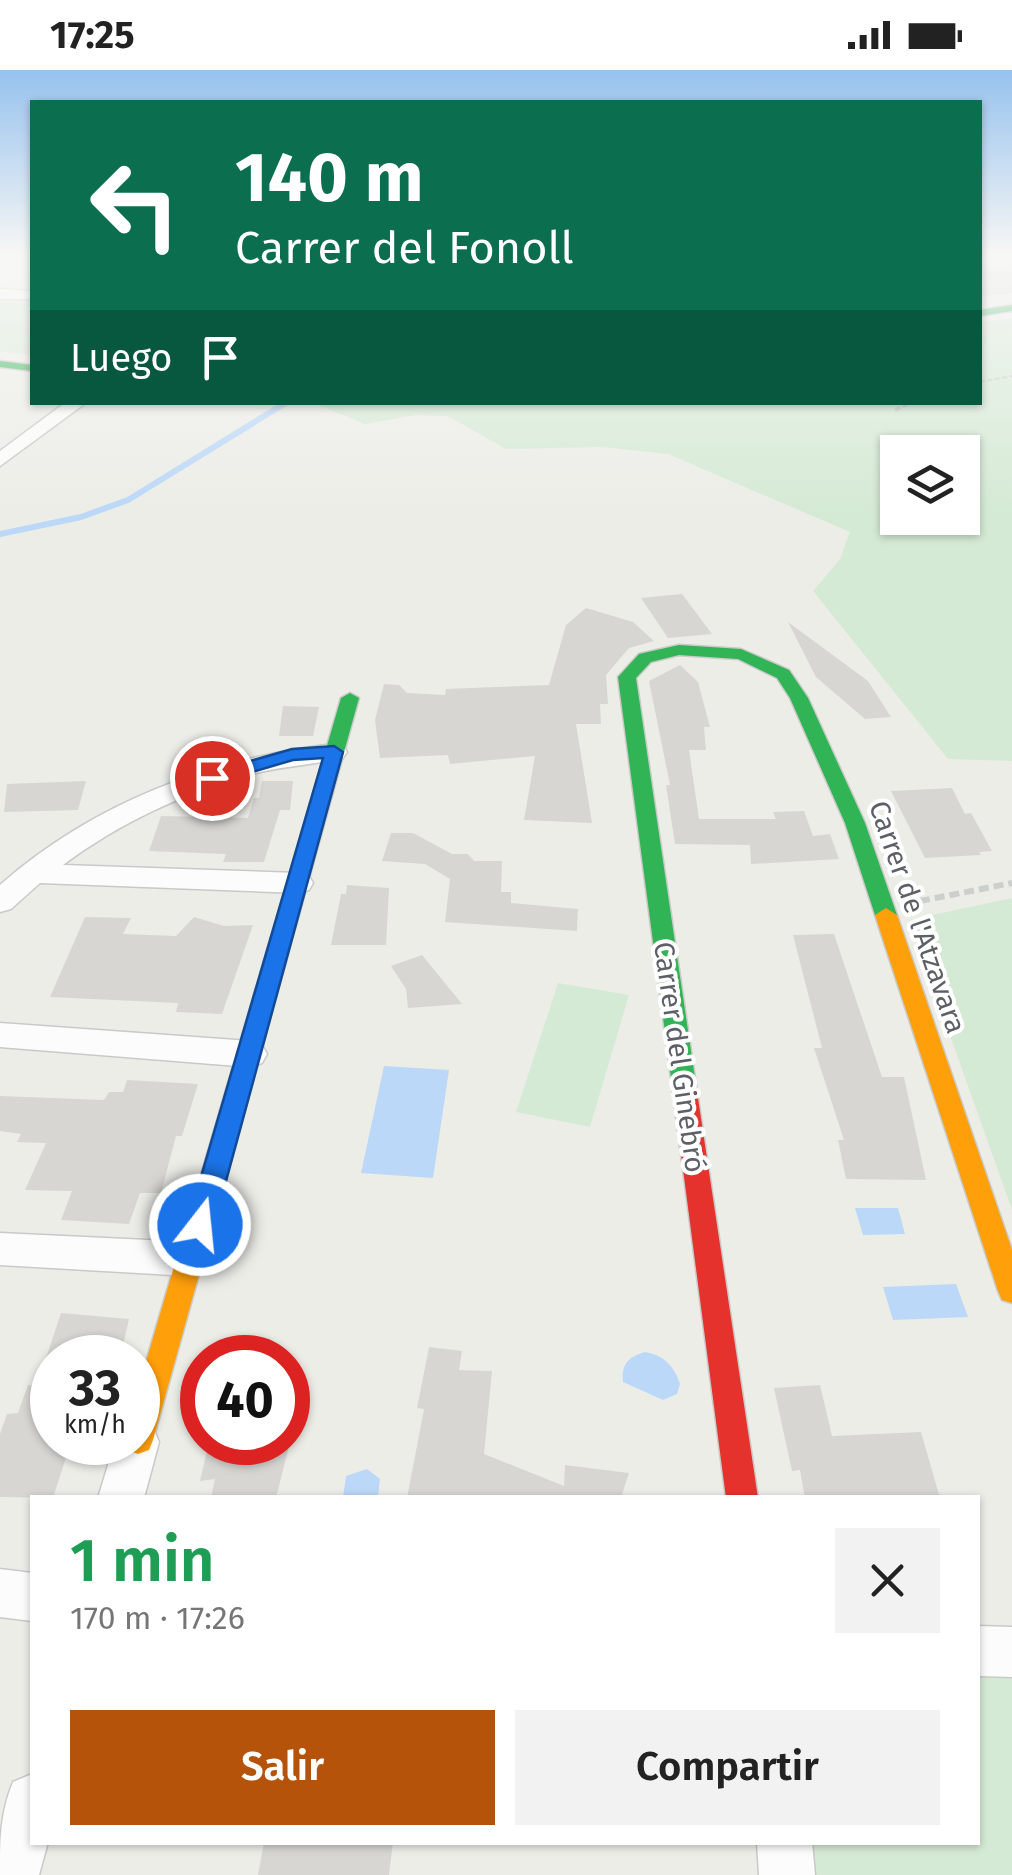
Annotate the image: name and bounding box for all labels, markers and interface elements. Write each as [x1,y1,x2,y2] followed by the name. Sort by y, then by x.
[50,12,135,58] text: 17:25
[235,136,424,220] text: 140 m
[70,140,200,270] icon: left
[235,221,574,275] text: Carrer del Fonoll
[193,330,248,385] icon: arrive
[70,335,173,381] text: Luego
[880,435,980,535] map controls
[880,435,980,535] button: layers
[170,736,255,821] pin
[185,751,240,806] icon: arrive
[862,797,973,1038] street label: Carrer de l'Atzavara
[647,940,712,1175] street label: Carrer del Ginebró
[148,1173,252,1277] position arrow
[180,1335,310,1465] speed limit sign: 40
[69,1358,121,1418] text: 33
[64,1410,126,1440] text: km/h
[70,1525,215,1597] text: 1 min
[835,1528,940,1633] button: close
[70,1599,245,1637] text: 170 m · 17:26
[70,1710,495,1825] button: Salir
[515,1710,940,1825] button: Compartir

